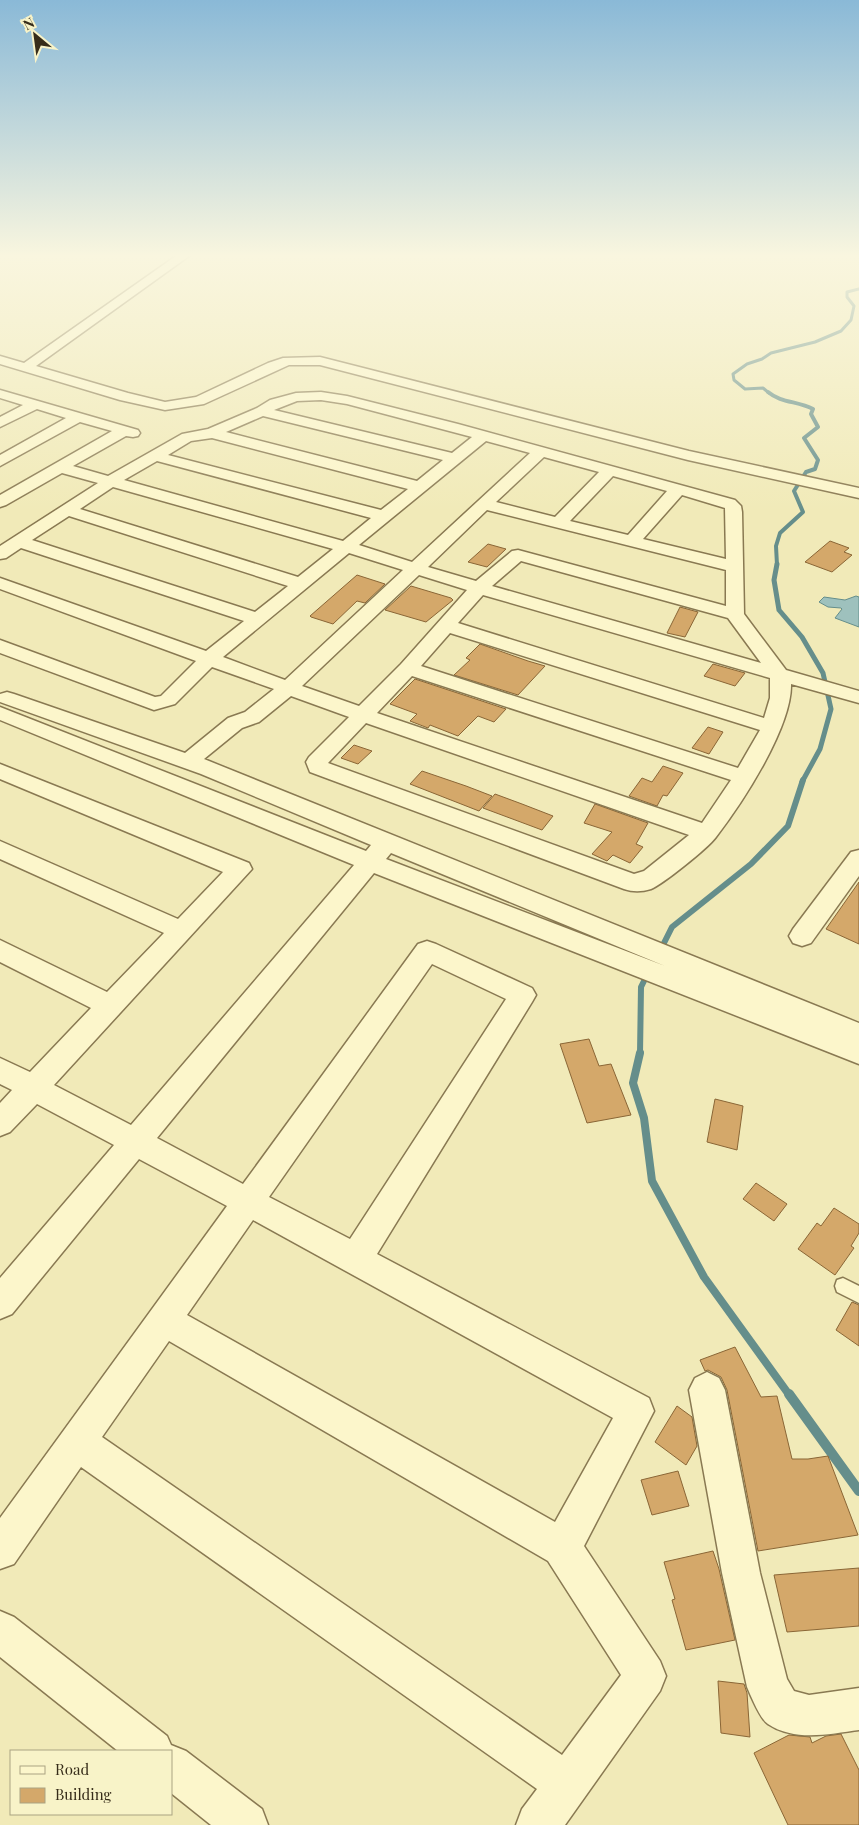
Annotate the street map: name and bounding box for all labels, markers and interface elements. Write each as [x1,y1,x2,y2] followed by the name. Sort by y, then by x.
[10,10,60,60] north arrow
[19,12,37,34] text: N
[10,1750,172,1815] legend
[55,1759,89,1779] text: Road
[55,1784,112,1804] text: Building

